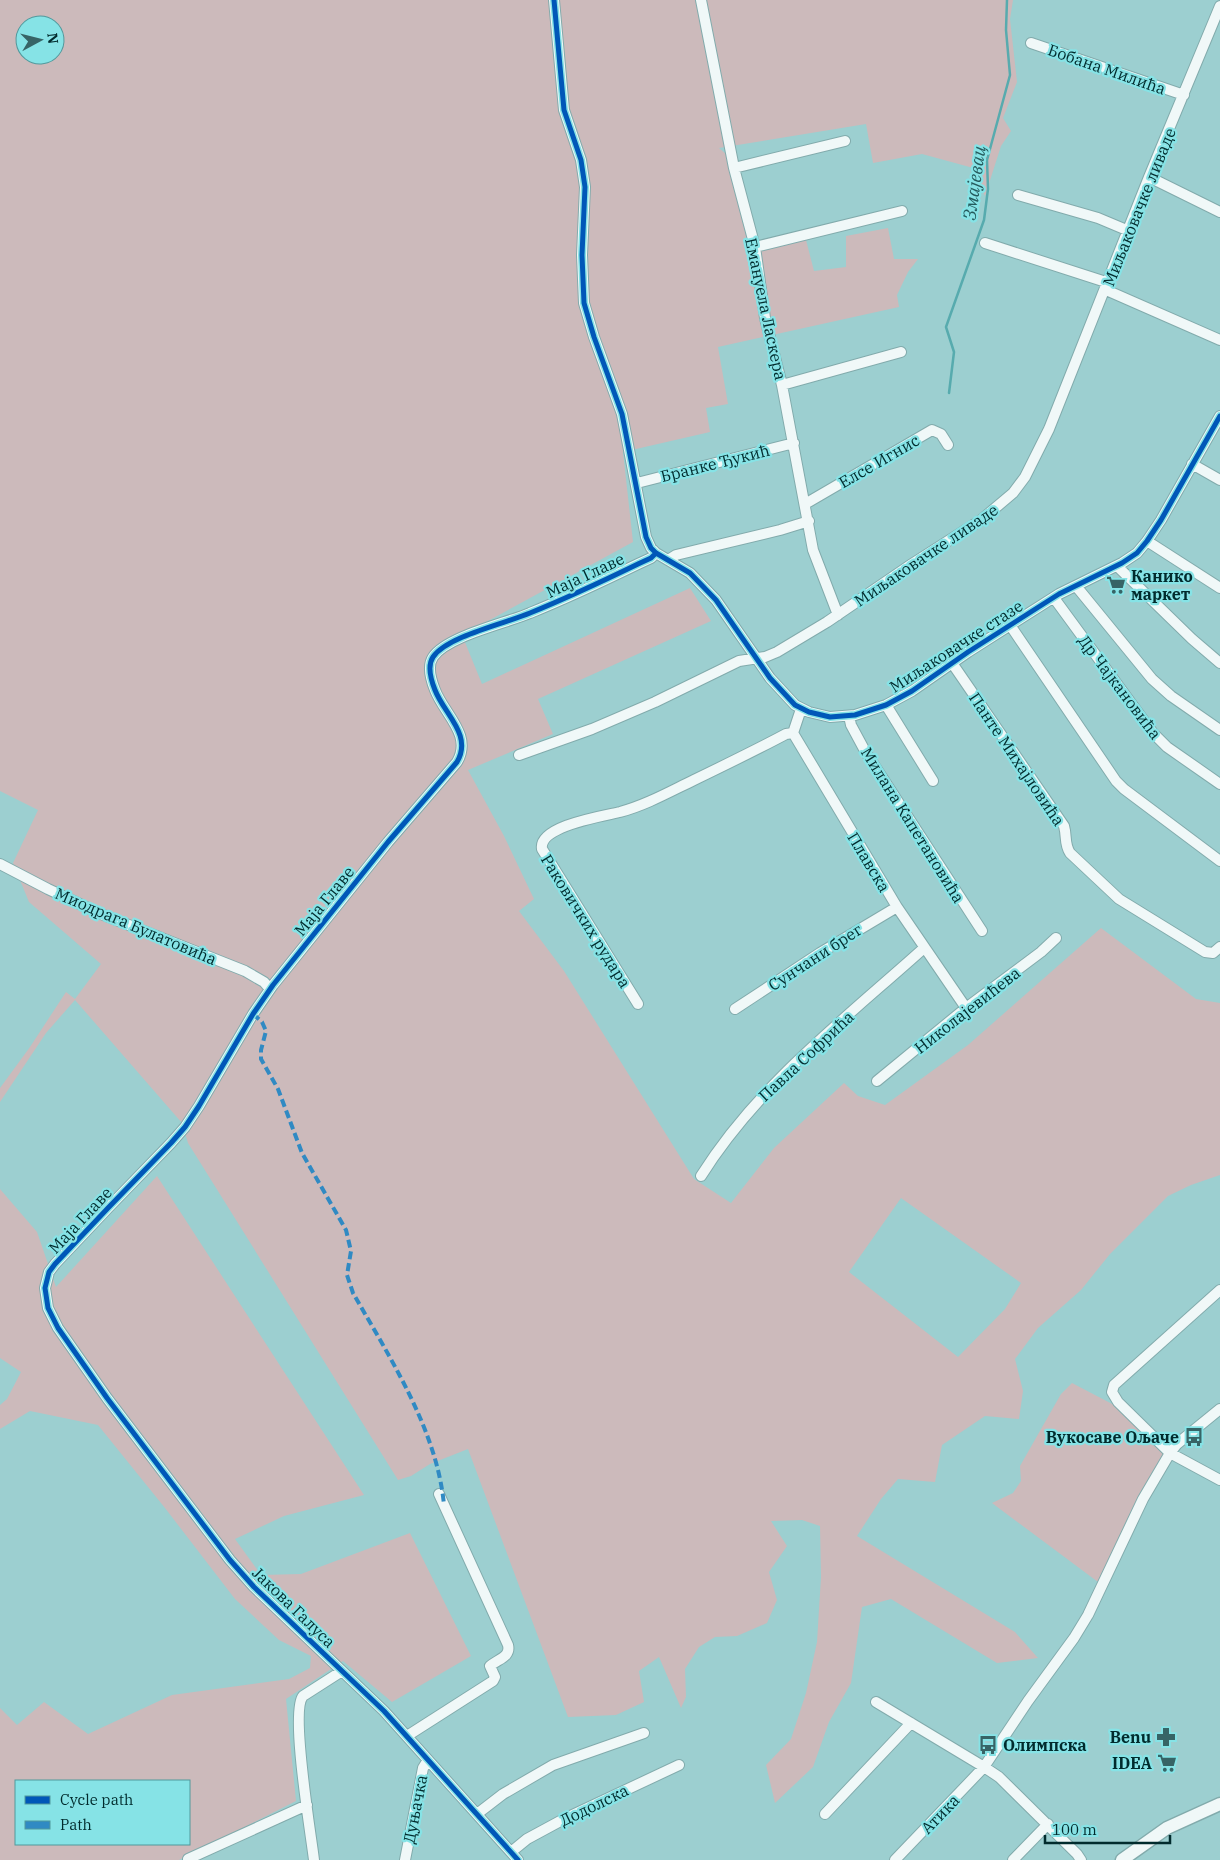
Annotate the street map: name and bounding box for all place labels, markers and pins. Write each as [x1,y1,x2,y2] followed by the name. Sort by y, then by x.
[1131,566,1193,604] place label: Канико маркет
[1105,574,1127,596] supermarket icon: Канико маркет
[1183,1426,1205,1448] bus stop icon: Вукосаве Ољаче
[1046,1427,1179,1447] place label: Вукосаве Ољаче
[1155,1726,1177,1748] pharmacy icon: Benu
[1110,1727,1151,1747] place label: Benu
[977,1734,999,1756] bus stop icon: Олимпска
[1003,1735,1087,1755] place label: Олимпска
[1156,1752,1178,1774] supermarket icon: IDEA
[1112,1753,1152,1773] place label: IDEA

